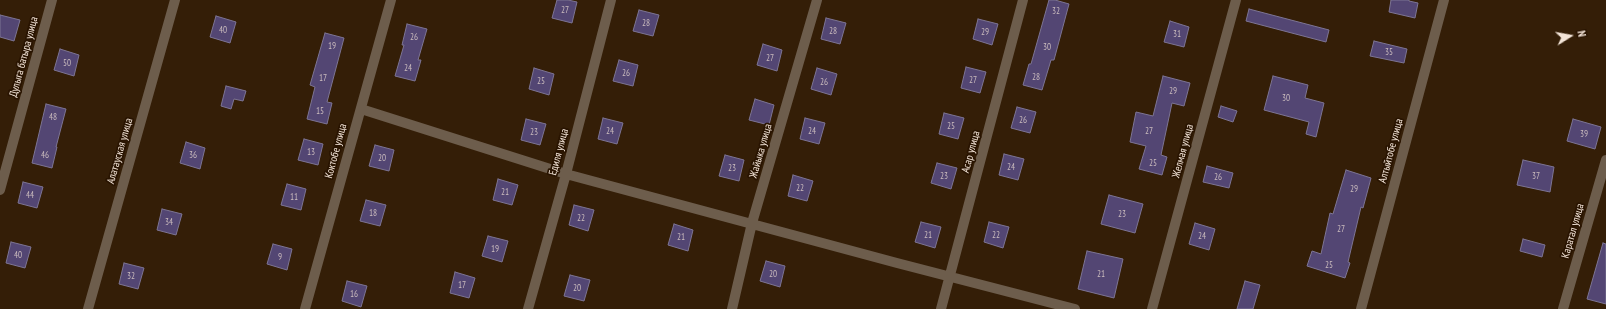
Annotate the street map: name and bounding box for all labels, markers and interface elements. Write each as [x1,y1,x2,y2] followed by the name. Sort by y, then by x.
[561,5,569,15] house number: 27
[1052,6,1060,16] house number: 32
[7,15,41,99] street label: Дулыга батыра улица
[1550,16,1590,56] north arrow
[642,18,650,28] house number: 28
[219,25,227,35] house number: 40
[829,26,837,36] house number: 28
[981,27,989,37] house number: 29
[1173,29,1181,39] house number: 31
[1574,29,1589,38] text: N
[410,32,418,42] house number: 26
[328,41,336,51] house number: 19
[1043,42,1051,52] house number: 30
[1385,47,1393,57] house number: 35
[766,53,774,63] house number: 27
[63,58,71,68] house number: 50
[404,63,412,73] house number: 24
[622,68,630,78] house number: 26
[1032,72,1040,82] house number: 28
[319,73,327,83] house number: 17
[969,75,977,85] house number: 27
[537,76,545,86] house number: 25
[820,77,828,87] house number: 26
[1169,86,1177,96] house number: 29
[1282,93,1290,103] house number: 30
[316,106,324,116] house number: 15
[49,112,57,122] house number: 48
[1019,115,1027,125] house number: 26
[104,117,136,185] street label: Алатауская улица
[1376,117,1406,185] street label: Алтыйтобе улица
[947,121,955,131] house number: 25
[322,122,350,180] street label: Коктобе улица
[747,122,775,180] street label: Жайыка улица
[1170,123,1196,179] street label: Желмая улица
[606,126,614,136] house number: 24
[808,126,816,136] house number: 24
[1145,126,1153,136] house number: 27
[530,127,538,137] house number: 23
[546,127,572,177] street label: Едиля улица
[959,129,983,175] street label: Асар улица
[1580,129,1588,139] house number: 39
[307,147,315,157] house number: 13
[41,150,49,160] house number: 46
[189,150,197,160] house number: 36
[378,153,386,163] house number: 20
[1149,158,1157,168] house number: 25
[1007,162,1015,172] house number: 24
[728,163,736,173] house number: 23
[940,171,948,181] house number: 23
[1532,171,1540,181] house number: 37
[1214,172,1222,182] house number: 26
[796,183,804,193] house number: 22
[1350,184,1358,194] house number: 29
[501,187,509,197] house number: 21
[26,190,34,200] house number: 44
[290,192,298,202] house number: 11
[1559,202,1587,260] street label: Каратал улица
[369,208,377,218] house number: 18
[1118,209,1126,219] house number: 23
[577,213,585,223] house number: 22
[165,217,173,227] house number: 34
[1337,224,1345,234] house number: 27
[924,230,932,240] house number: 21
[992,230,1000,240] house number: 22
[1198,231,1206,241] house number: 24
[677,232,685,242] house number: 21
[491,244,499,254] house number: 19
[14,250,22,260] house number: 40
[278,252,282,262] house number: 9
[1325,260,1333,270] house number: 25
[769,269,777,279] house number: 20
[1097,269,1105,279] house number: 21
[127,271,135,281] house number: 32
[458,280,466,290] house number: 17
[573,283,581,293] house number: 20
[350,289,358,299] house number: 16

